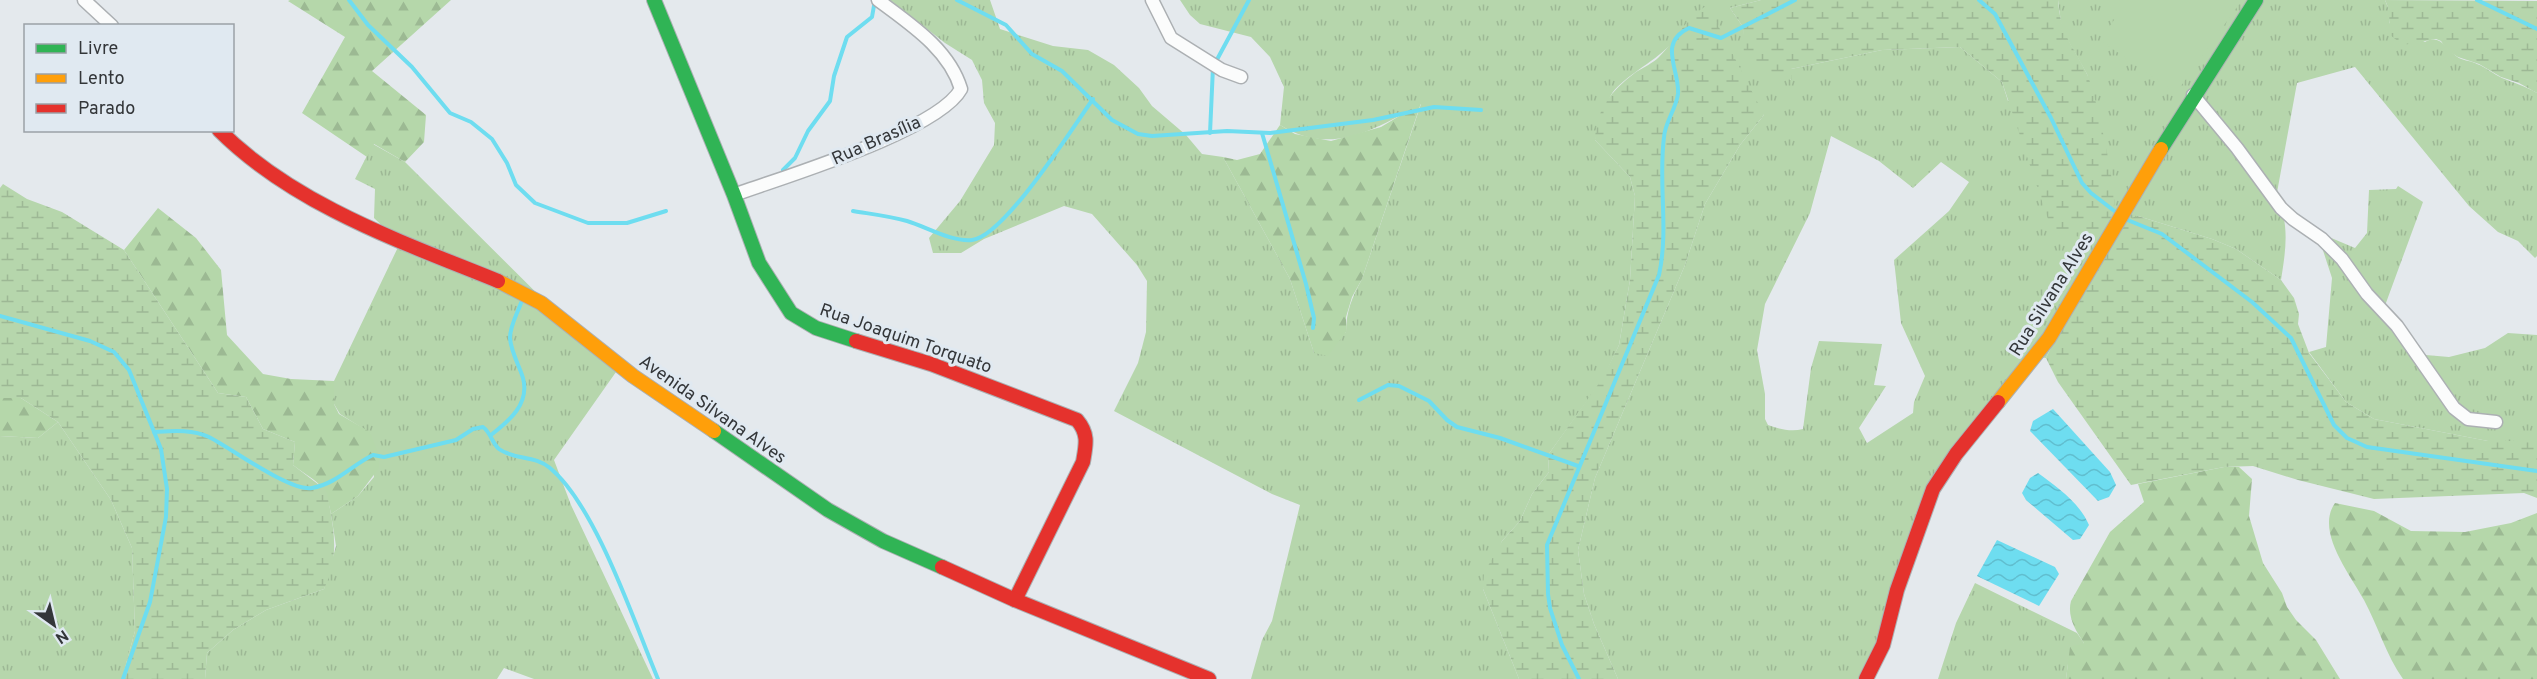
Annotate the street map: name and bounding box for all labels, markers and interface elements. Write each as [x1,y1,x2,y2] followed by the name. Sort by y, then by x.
[24,24,234,132] legend
[78,38,118,61] text: Livre
[78,68,124,91] text: Lento
[78,98,135,121] text: Parado
[828,111,925,171] street label: Rua Brasília
[2005,229,2100,361] street label: Rua Silvana Alves
[816,299,995,380] street label: Rua Joaquim Torquato
[634,351,790,470] street label: Avenida Silvana Alves
[24,595,84,655] north arrow
[51,624,72,647] text: N

